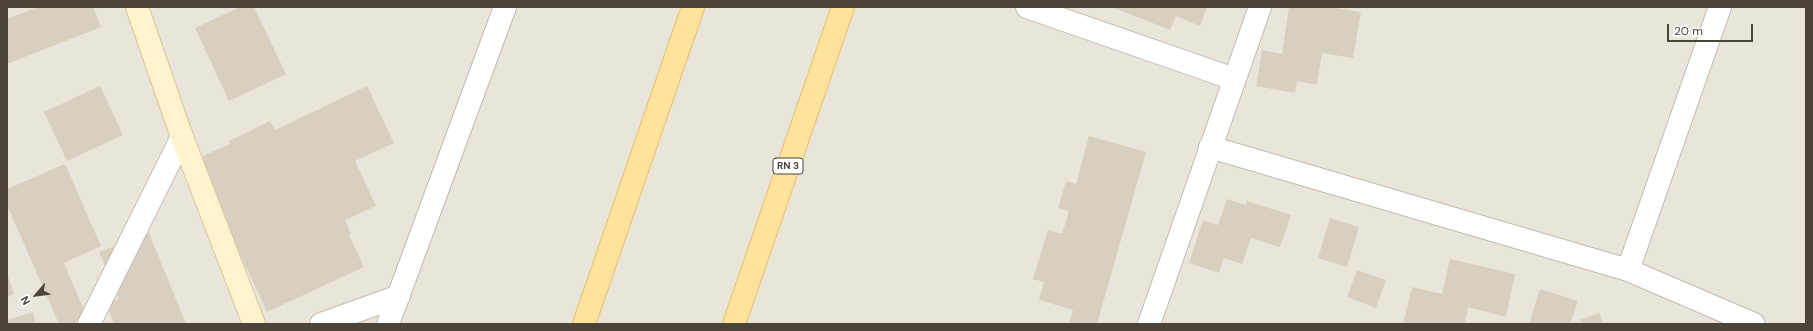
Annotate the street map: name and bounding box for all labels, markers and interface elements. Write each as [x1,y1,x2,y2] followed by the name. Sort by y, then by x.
[1669,16,1755,42] scale bar
[1674,23,1703,39] text: 20 m
[773,158,803,174] road number: RN 3
[16,275,56,315] north arrow
[17,294,33,307] text: N

